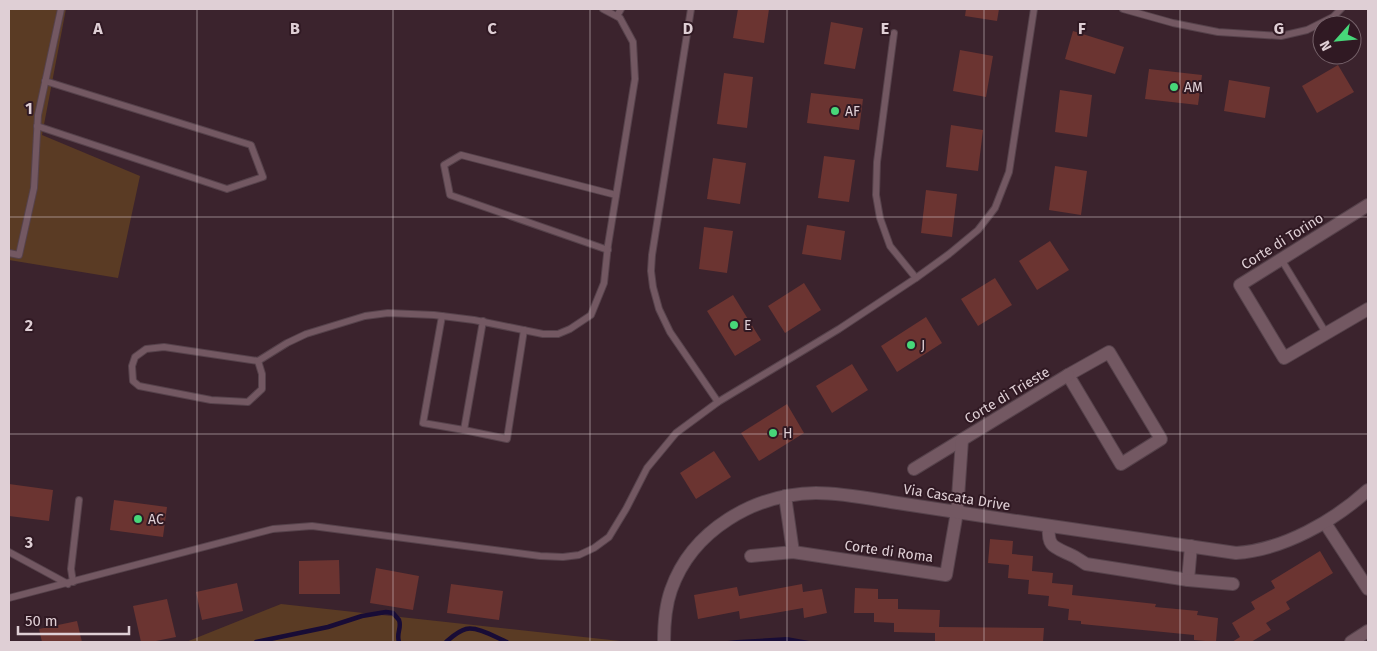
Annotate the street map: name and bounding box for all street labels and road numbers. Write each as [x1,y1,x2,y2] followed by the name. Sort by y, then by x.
[1238,209,1327,273] street label: Corte di Torino
[962,363,1053,427] street label: Corte di Trieste
[902,481,1012,514] street label: Via Cascata Drive
[843,537,934,566] street label: Corte di Roma

